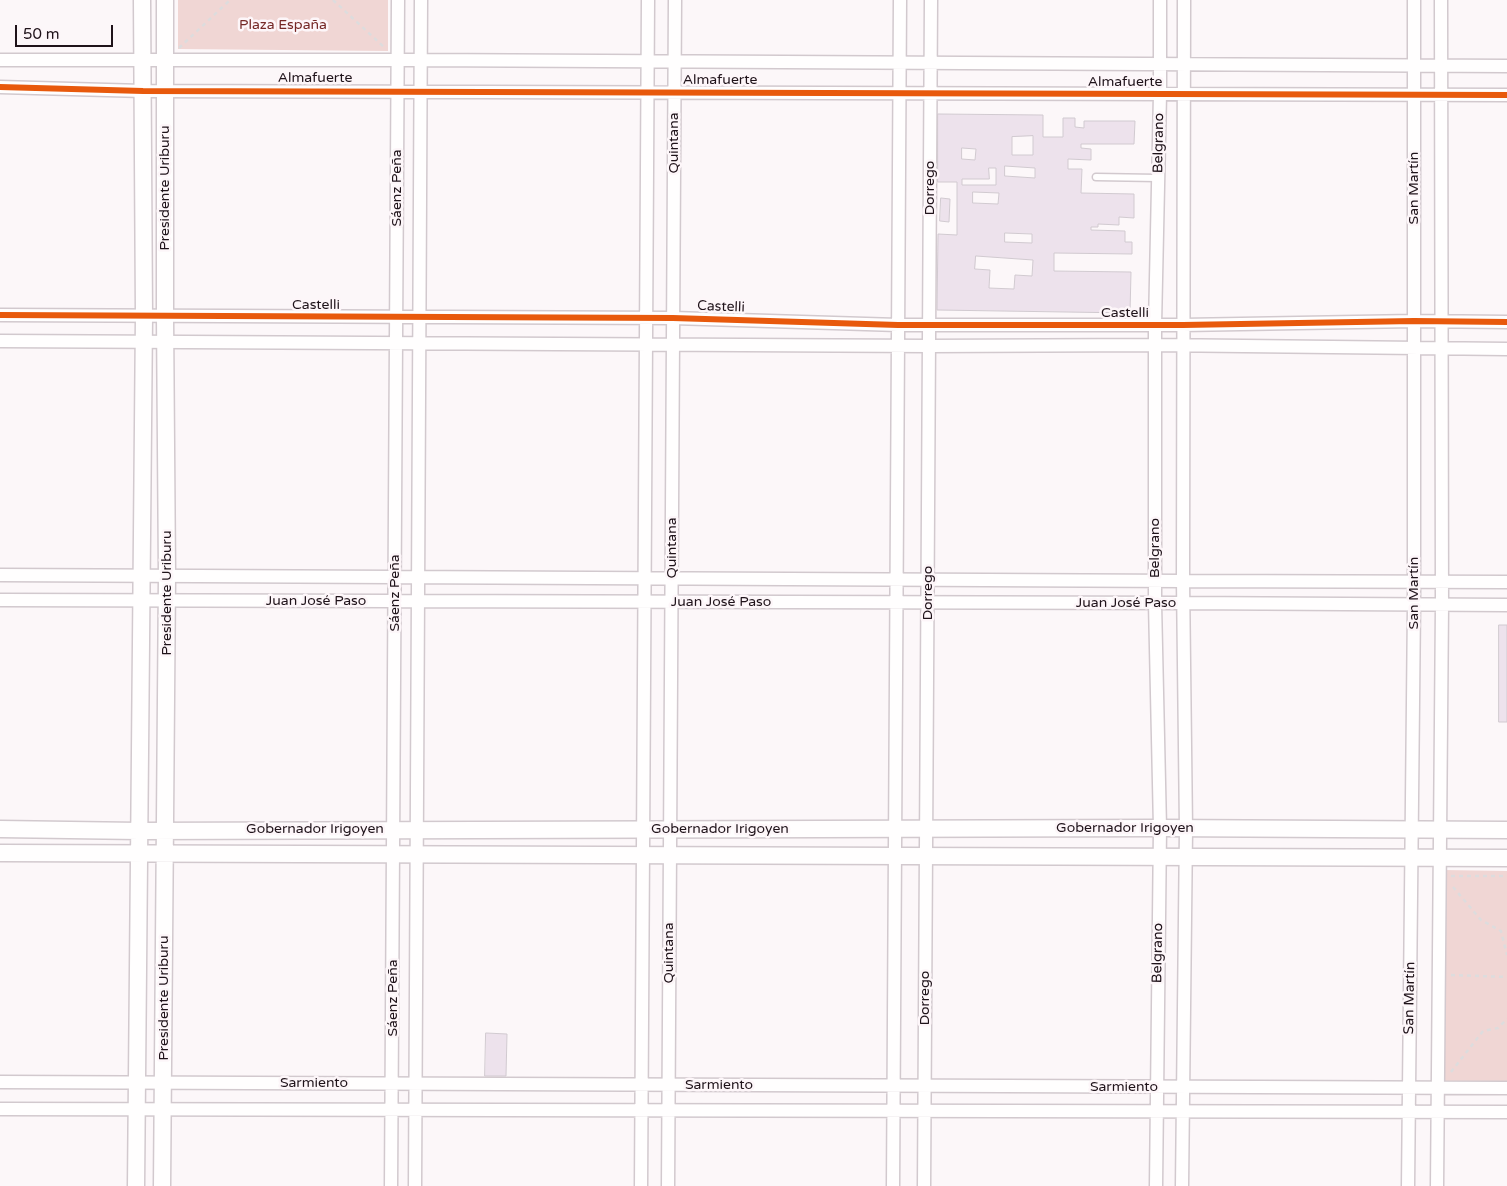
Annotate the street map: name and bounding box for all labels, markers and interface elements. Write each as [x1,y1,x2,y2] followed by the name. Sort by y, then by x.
[18,15,115,47] scale bar
[239,17,327,33] park label: Plaza España
[23,25,60,43] text: 50 m
[278,70,352,86] street label: Almafuerte
[683,72,757,88] street label: Almafuerte
[1088,74,1162,90] street label: Almafuerte
[666,112,682,174] street label: Quintana
[1150,113,1168,173] street label: Belgrano
[157,126,173,250] street label: Presidente Uriburu
[389,149,405,227] street label: Sáenz Peña
[1406,152,1422,224] street label: San Martín
[922,161,938,215] street label: Dorrego
[292,297,340,313] street label: Castelli
[697,298,745,316] street label: Castelli
[1101,305,1149,321] street label: Castelli
[664,517,680,579] street label: Quintana
[1147,518,1163,578] street label: Belgrano
[159,531,175,655] street label: Presidente Uriburu
[387,554,403,632] street label: Sáenz Peña
[1406,557,1422,629] street label: San Martín
[920,566,936,620] street label: Dorrego
[266,593,366,609] street label: Juan José Paso
[671,594,771,610] street label: Juan José Paso
[1076,595,1176,611] street label: Juan José Paso
[1056,820,1194,836] street label: Gobernador Irigoyen
[246,821,384,837] street label: Gobernador Irigoyen
[651,821,789,837] street label: Gobernador Irigoyen
[661,922,677,984] street label: Quintana
[1149,923,1167,983] street label: Belgrano
[156,936,172,1060] street label: Presidente Uriburu
[385,959,401,1037] street label: Sáenz Peña
[1401,961,1419,1035] street label: San Martín
[917,971,933,1025] street label: Dorrego
[280,1075,348,1091] street label: Sarmiento
[685,1077,753,1093] street label: Sarmiento
[1090,1079,1158,1095] street label: Sarmiento

